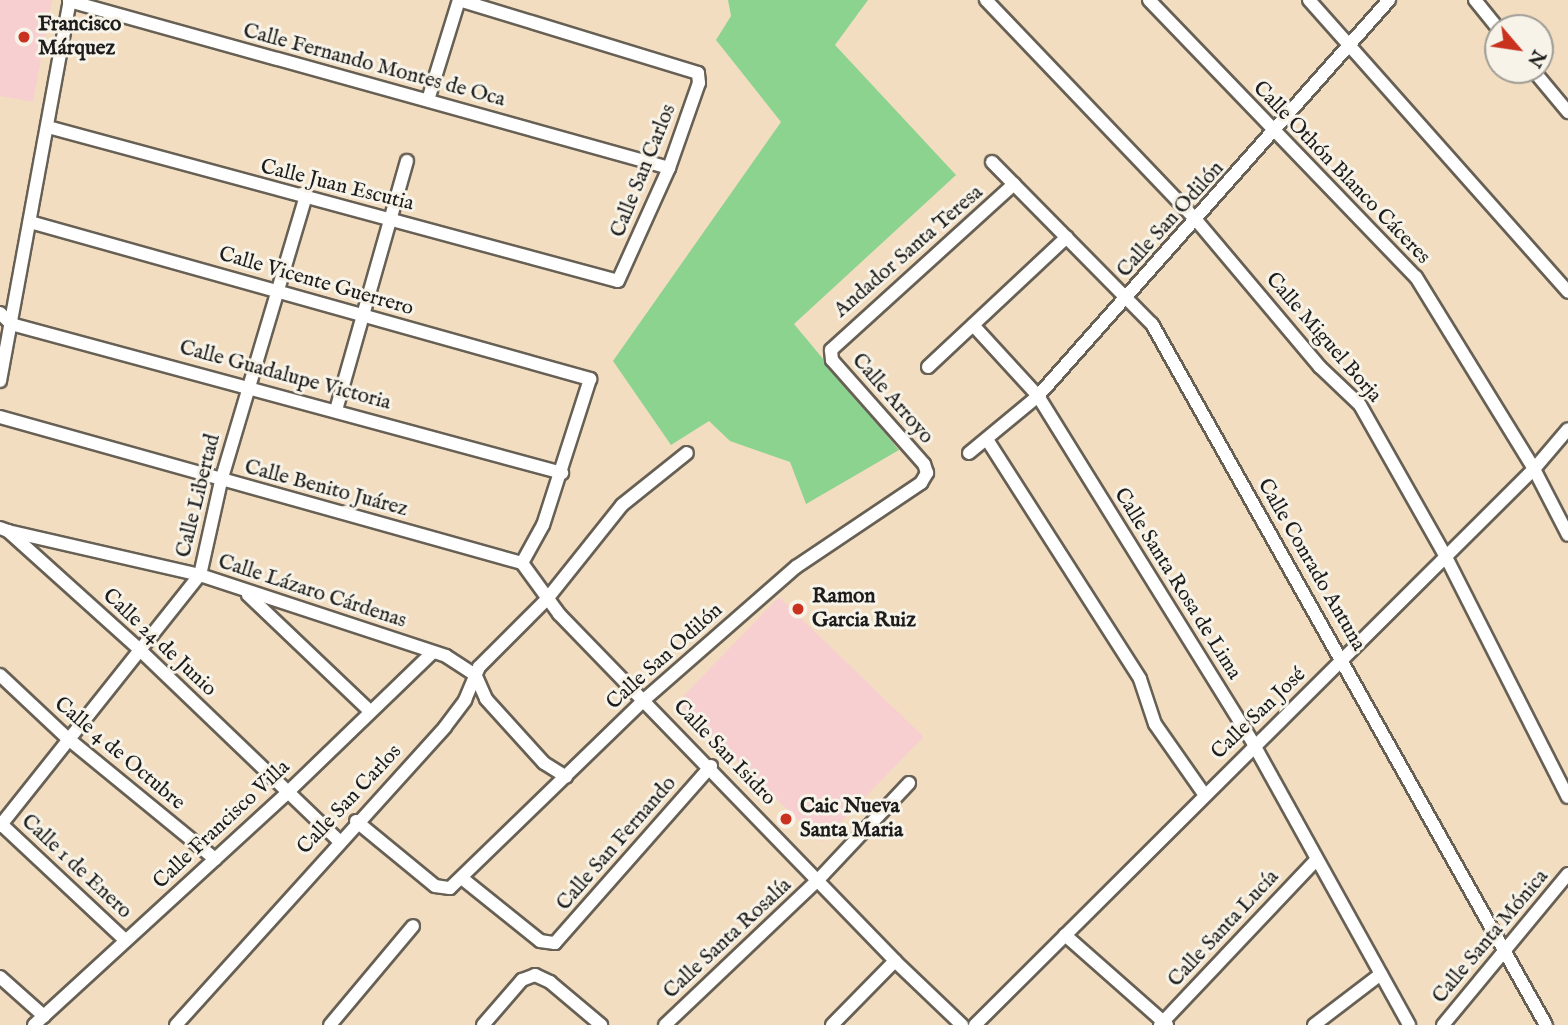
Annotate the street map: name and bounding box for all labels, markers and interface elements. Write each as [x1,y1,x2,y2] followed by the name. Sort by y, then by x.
[38,12,121,62] place label: Francisco Márquez
[1484,14,1554,84] north arrow
[240,19,508,113] street label: Calle Fernando Montes de Oca
[16,29,32,45] marker: Francisco Márquez
[1521,45,1550,71] text: N
[1247,76,1435,270] street label: Calle Othón Blanco Cáceres
[606,101,682,241] street label: Calle San Carlos
[258,155,416,217] street label: Calle Juan Escutia
[1112,157,1230,283] street label: Calle San Odilón
[829,180,989,324] street label: Andador Santa Teresa
[216,242,416,322] street label: Calle Vicente Guerrero
[1260,268,1386,408] street label: Calle Miguel Borja
[177,336,393,416] street label: Calle Guadalupe Victoria
[846,349,938,449] street label: Calle Arroyo
[172,432,226,560] street label: Calle Libertad
[242,455,410,523] street label: Calle Benito Juárez
[1251,474,1371,656] street label: Calle Conrado Antuna
[1108,484,1246,684] street label: Calle Santa Rosa de Lima
[215,550,409,634] street label: Calle Lázaro Cárdenas
[97,584,221,702] street label: Calle 24 de Junio
[812,584,916,634] place label: Ramon Garcia Ruiz
[602,598,728,716] street label: Calle San Odilón
[790,601,806,617] marker: Ramon Garcia Ruiz
[1206,663,1312,765] street label: Calle San José
[48,692,190,816] street label: Calle 4 de Octubre
[667,695,781,811] street label: Calle San Isidro
[293,740,407,860] street label: Calle San Carlos
[148,755,296,895] street label: Calle Francisco Villa
[552,772,682,916] street label: Calle San Fernando
[800,794,903,844] place label: Caic Nueva Santa Maria
[16,809,136,925] street label: Calle 1 de Enero
[778,811,794,827] marker: Caic Nueva Santa Maria
[1163,865,1285,993] street label: Calle Santa Lucía
[1428,865,1554,1009] street label: Calle Santa Mónica
[659,873,797,1005] street label: Calle Santa Rosalía

